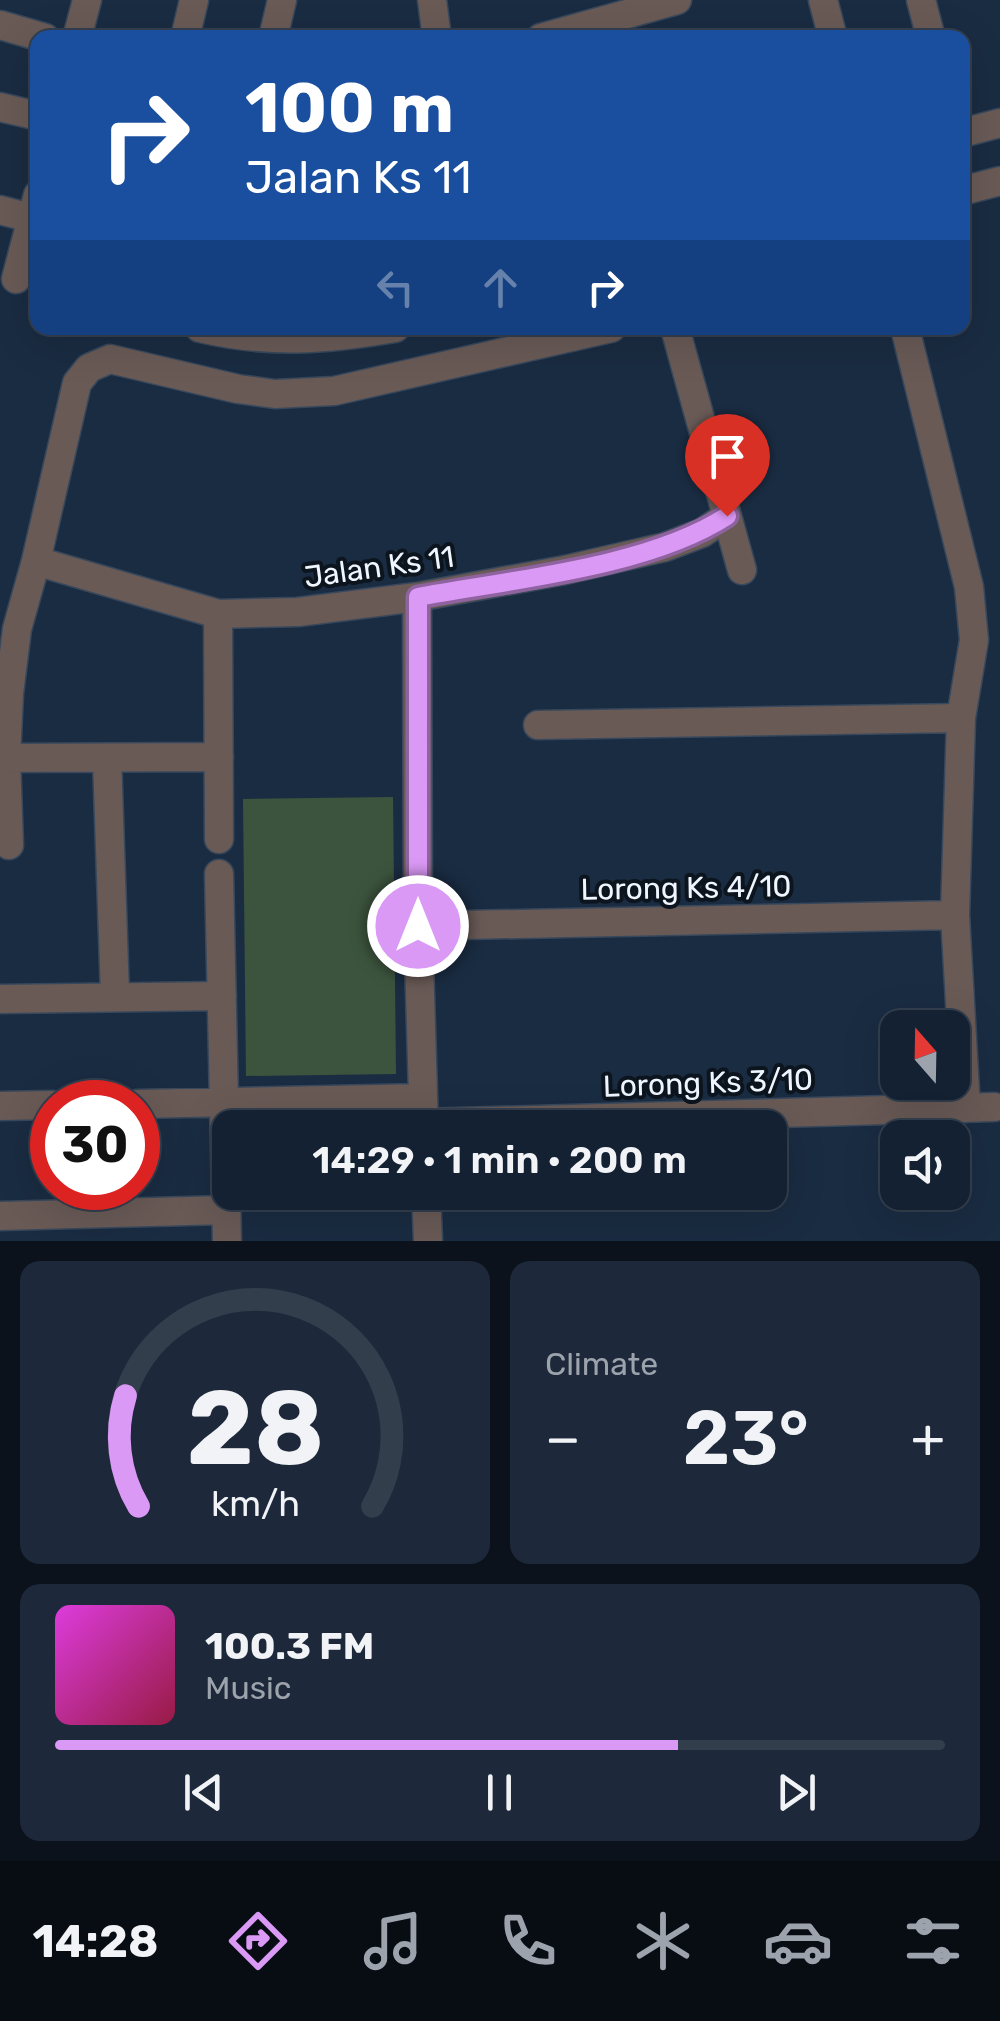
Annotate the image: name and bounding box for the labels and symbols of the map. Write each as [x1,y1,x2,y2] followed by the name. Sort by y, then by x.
[685,414,770,517] pin
[302,539,456,595] street label: Jalan Ks 11
[580,868,792,908] street label: Lorong Ks 4/10
[366,874,470,978] position arrow
[880,1010,970,1100] north arrow
[602,1061,814,1105] street label: Lorong Ks 3/10
[30,1080,160,1210] speed limit sign: 30

